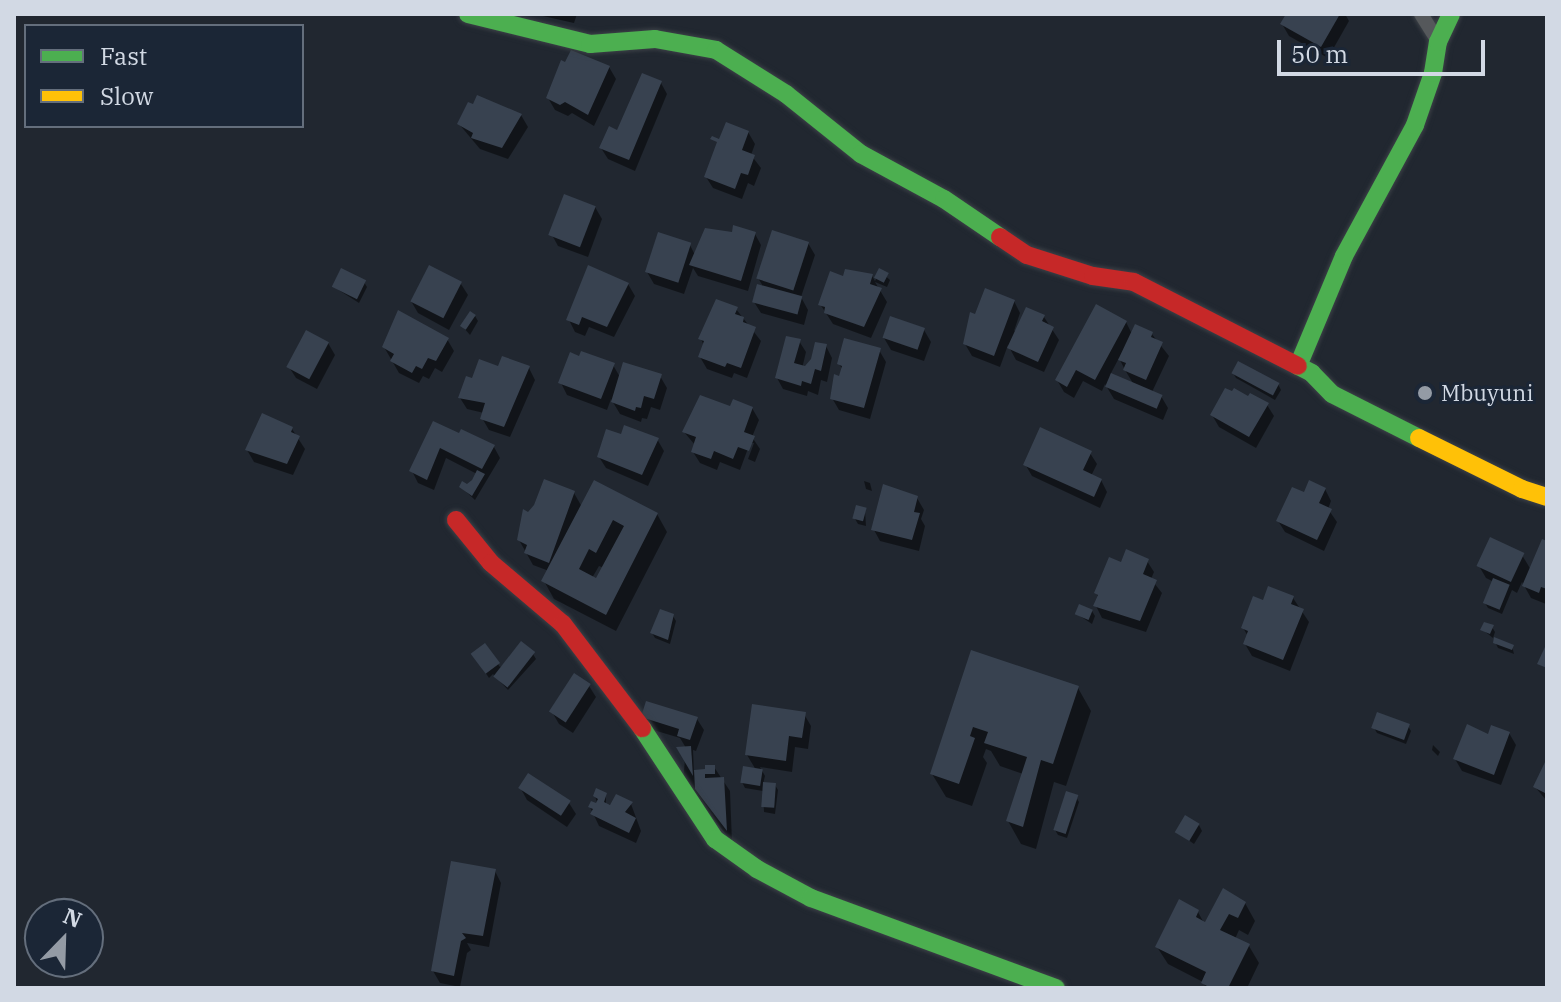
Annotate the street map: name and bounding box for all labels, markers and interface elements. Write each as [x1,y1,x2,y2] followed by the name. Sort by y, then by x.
[24,24,304,128] legend
[1281,24,1489,74] scale bar
[1291,38,1348,70] text: 50 m
[100,40,147,72] text: Fast
[100,80,153,112] text: Slow
[1441,380,1533,406] place label: Mbuyuni
[1416,384,1434,402] marker: Mbuyuni
[24,898,104,978] north arrow
[59,901,86,934] text: N

